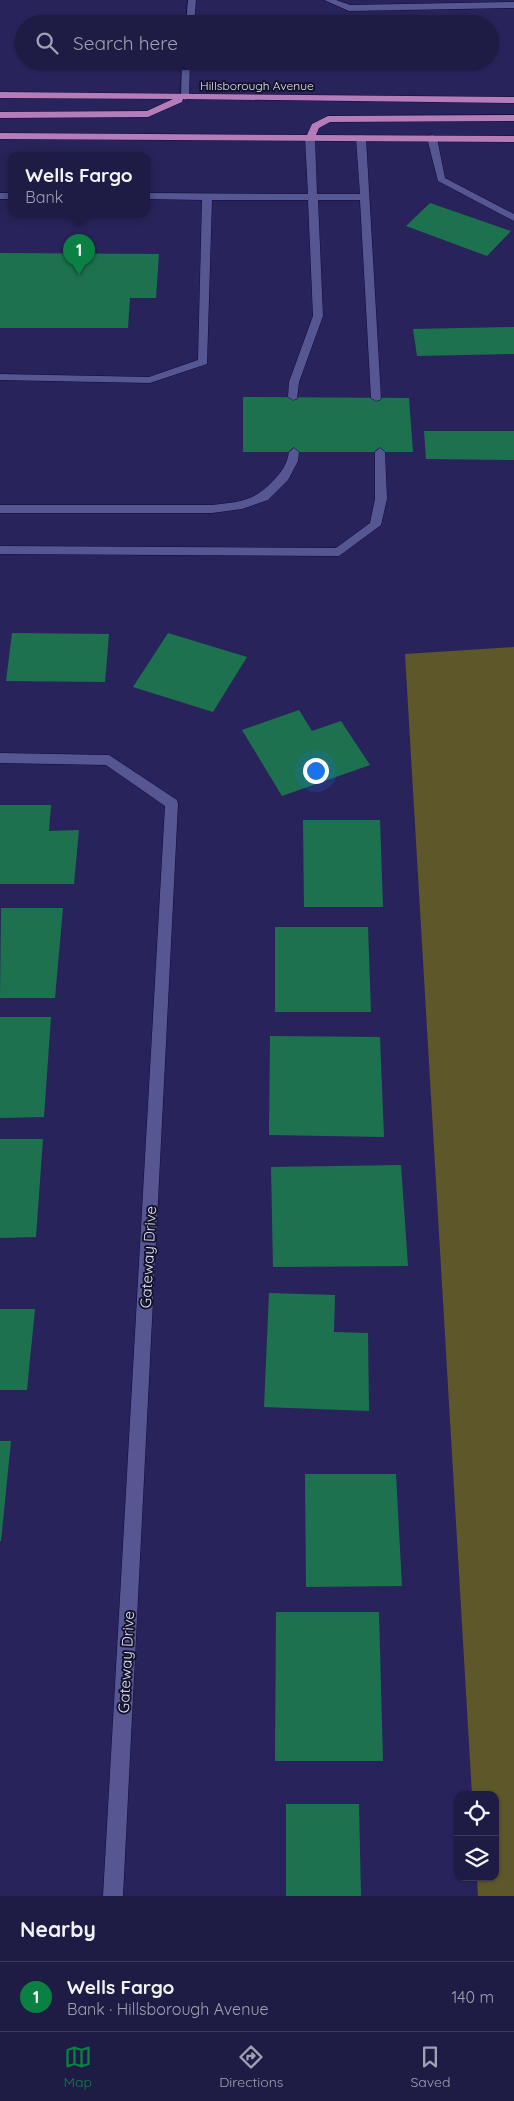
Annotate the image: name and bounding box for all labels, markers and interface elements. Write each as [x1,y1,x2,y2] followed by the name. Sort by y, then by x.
[15,15,499,70] search box
[33,29,61,57] icon: search
[73,31,178,55] text: Search here
[200,78,314,93] street label: Hillsborough Avenue
[8,152,150,217] popup
[25,163,133,187] text: Wells Fargo
[25,187,63,207] text: Bank
[63,234,95,275] pin: 1
[303,758,329,784] your location
[136,1205,160,1309] street label: Gateway Drive
[114,1610,138,1714] street label: Gateway Drive
[454,1791,499,1881] map controls
[454,1791,499,1836] button: locate
[454,1836,499,1881] button: layers
[20,1916,96,1942] text: Nearby
[67,1975,174,1999] text: Wells Fargo
[33,1987,39,2007] text: 1
[451,1987,494,2007] text: 140 m
[67,1999,269,2019] text: Bank · Hillsborough Avenue
[64,2043,92,2091] tab: Map
[219,2043,283,2091] tab: Directions
[410,2043,450,2091] tab: Saved

